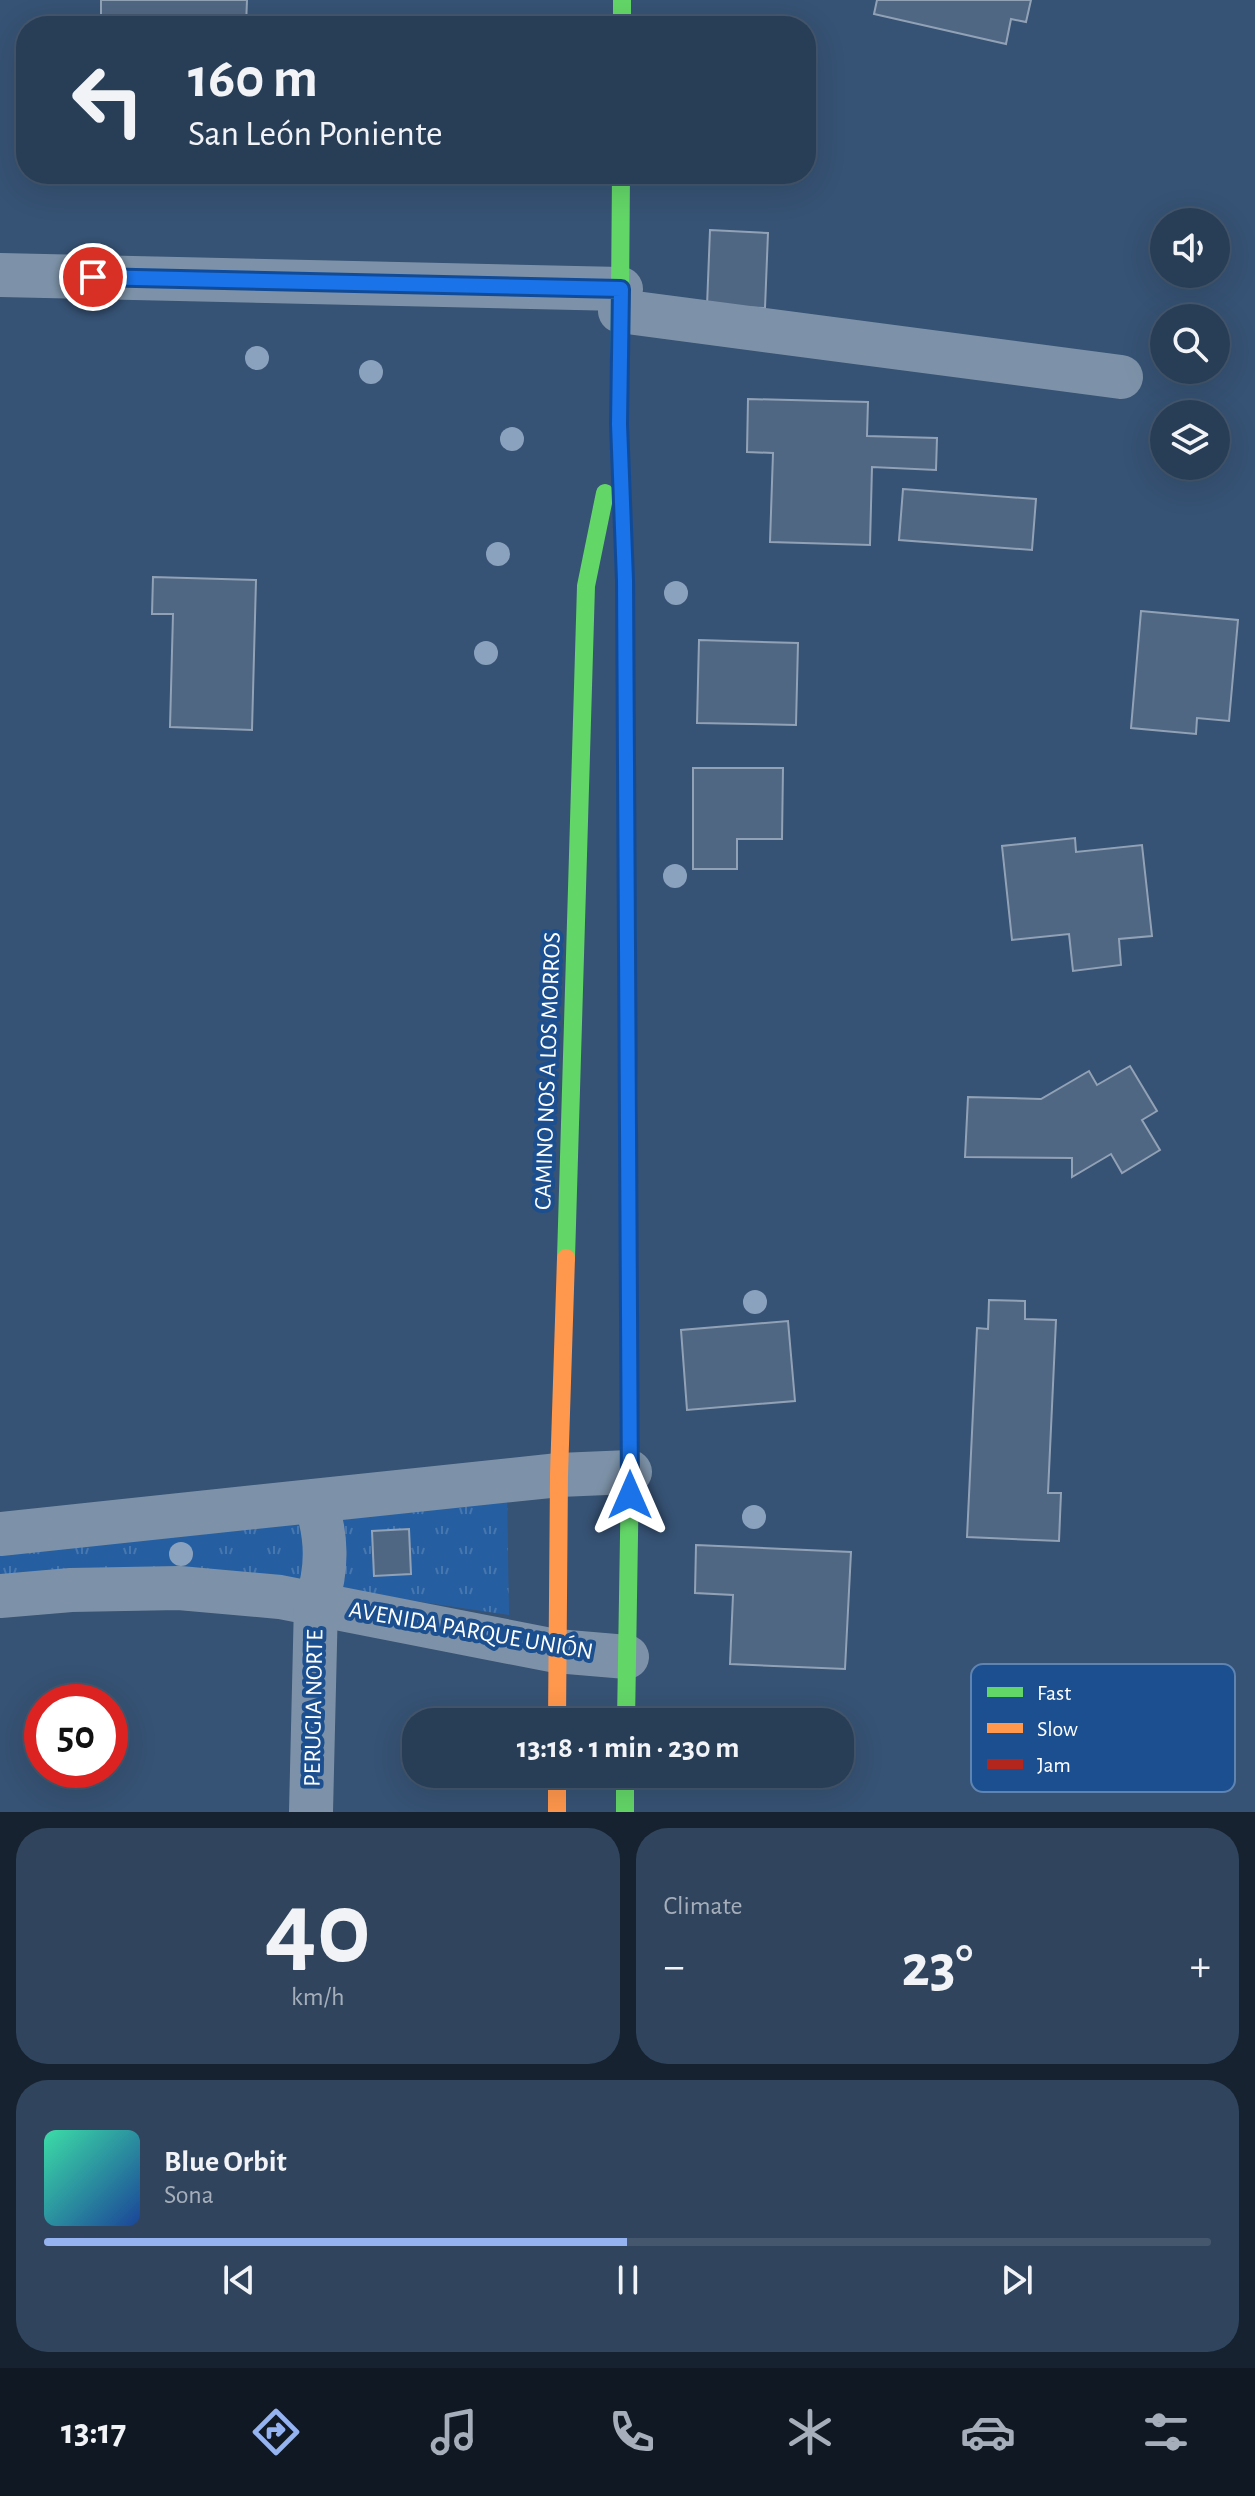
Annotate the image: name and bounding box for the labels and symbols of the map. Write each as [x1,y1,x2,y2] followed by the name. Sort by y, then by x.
[59,243,127,311] pin
[531,932,565,1210] street label: CAMINO NOS A LOS MORROS
[588,1453,672,1537] position arrow
[347,1596,595,1664] street label: AVENIDA PARQUE UNIÓN
[301,1629,327,1787] street label: PERUGIA NORTE
[971,1664,1235,1792] legend
[1037,1682,1071,1704] text: Fast
[24,1684,128,1788] speed limit sign: 50
[1037,1718,1078,1740] text: Slow
[1037,1754,1071,1776] text: Jam

